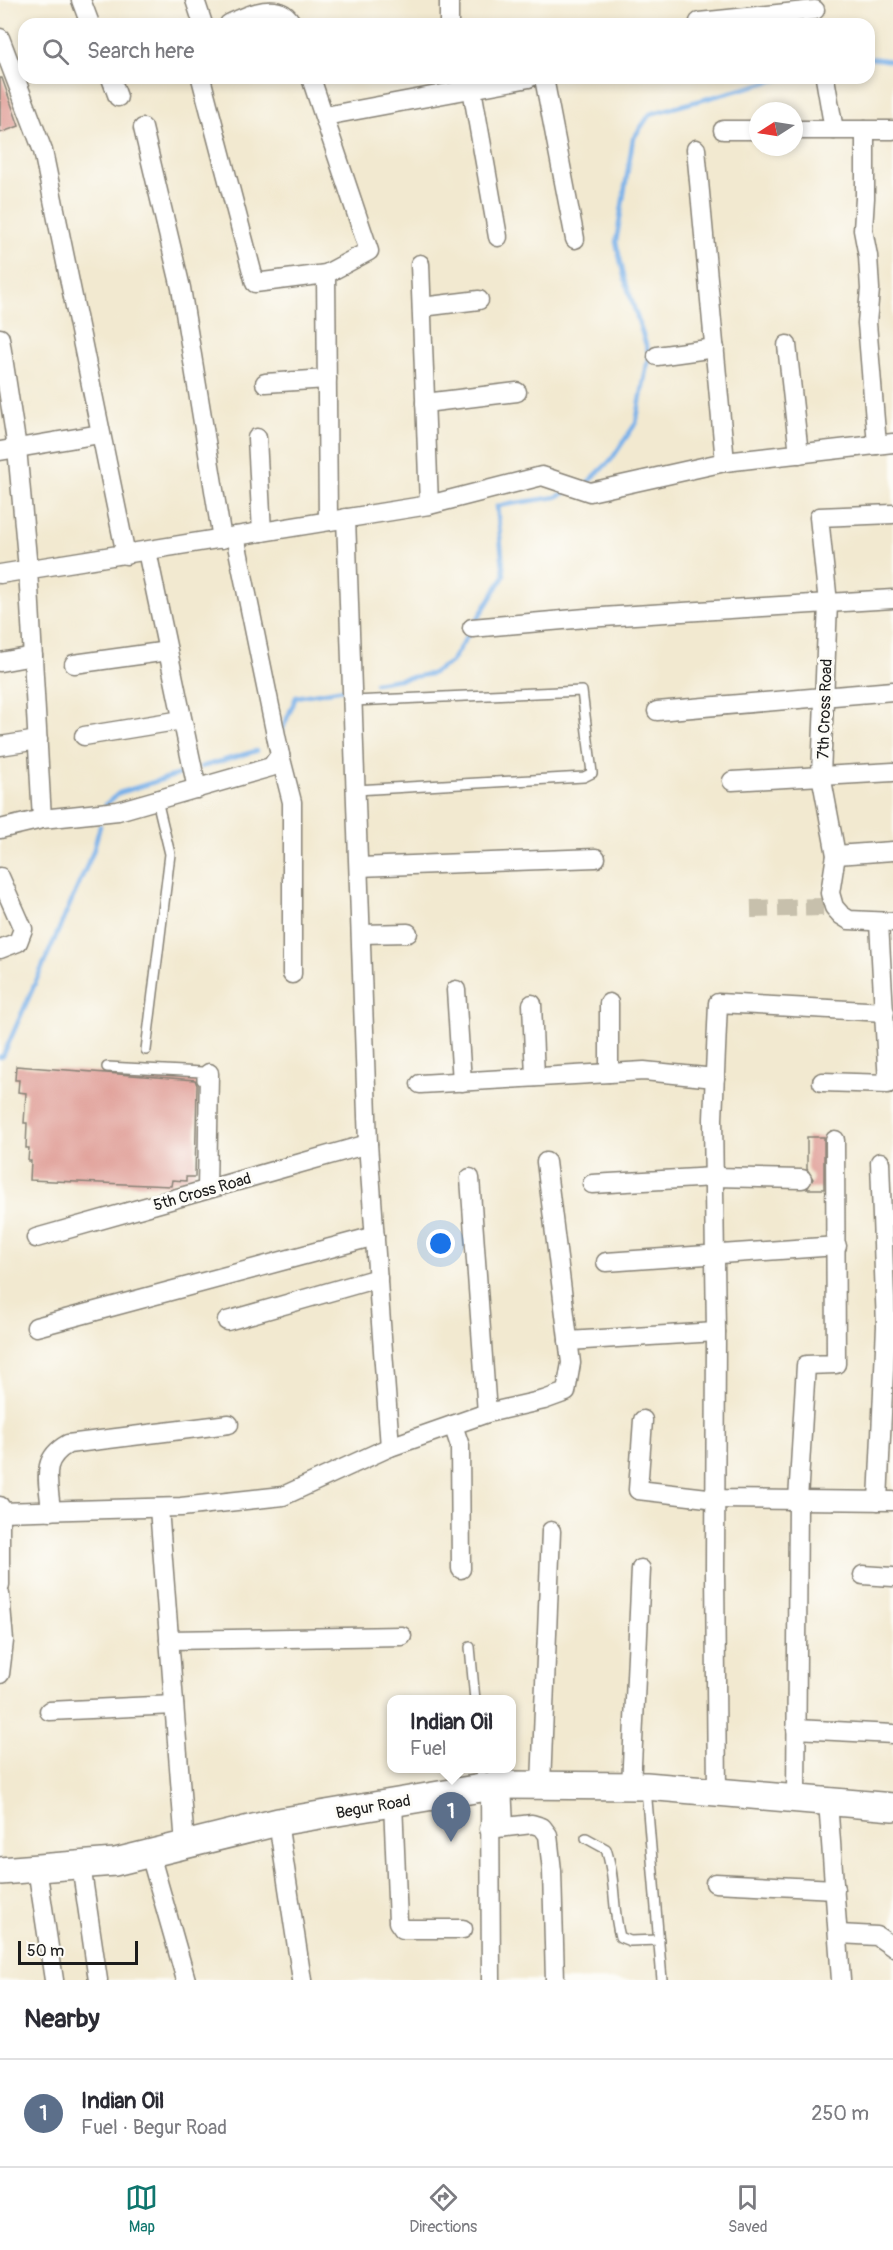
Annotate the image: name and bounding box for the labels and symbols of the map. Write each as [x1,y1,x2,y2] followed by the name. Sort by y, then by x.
[749,102,803,156] north arrow
[813,658,837,760] street label: 7th Cross Road
[151,1168,254,1215] street label: 5th Cross Road
[426,1229,455,1258] your location
[334,1791,412,1823] street label: Begur Road
[432,1792,470,1842] pin: 1
[18,1938,138,1966] scale bar

